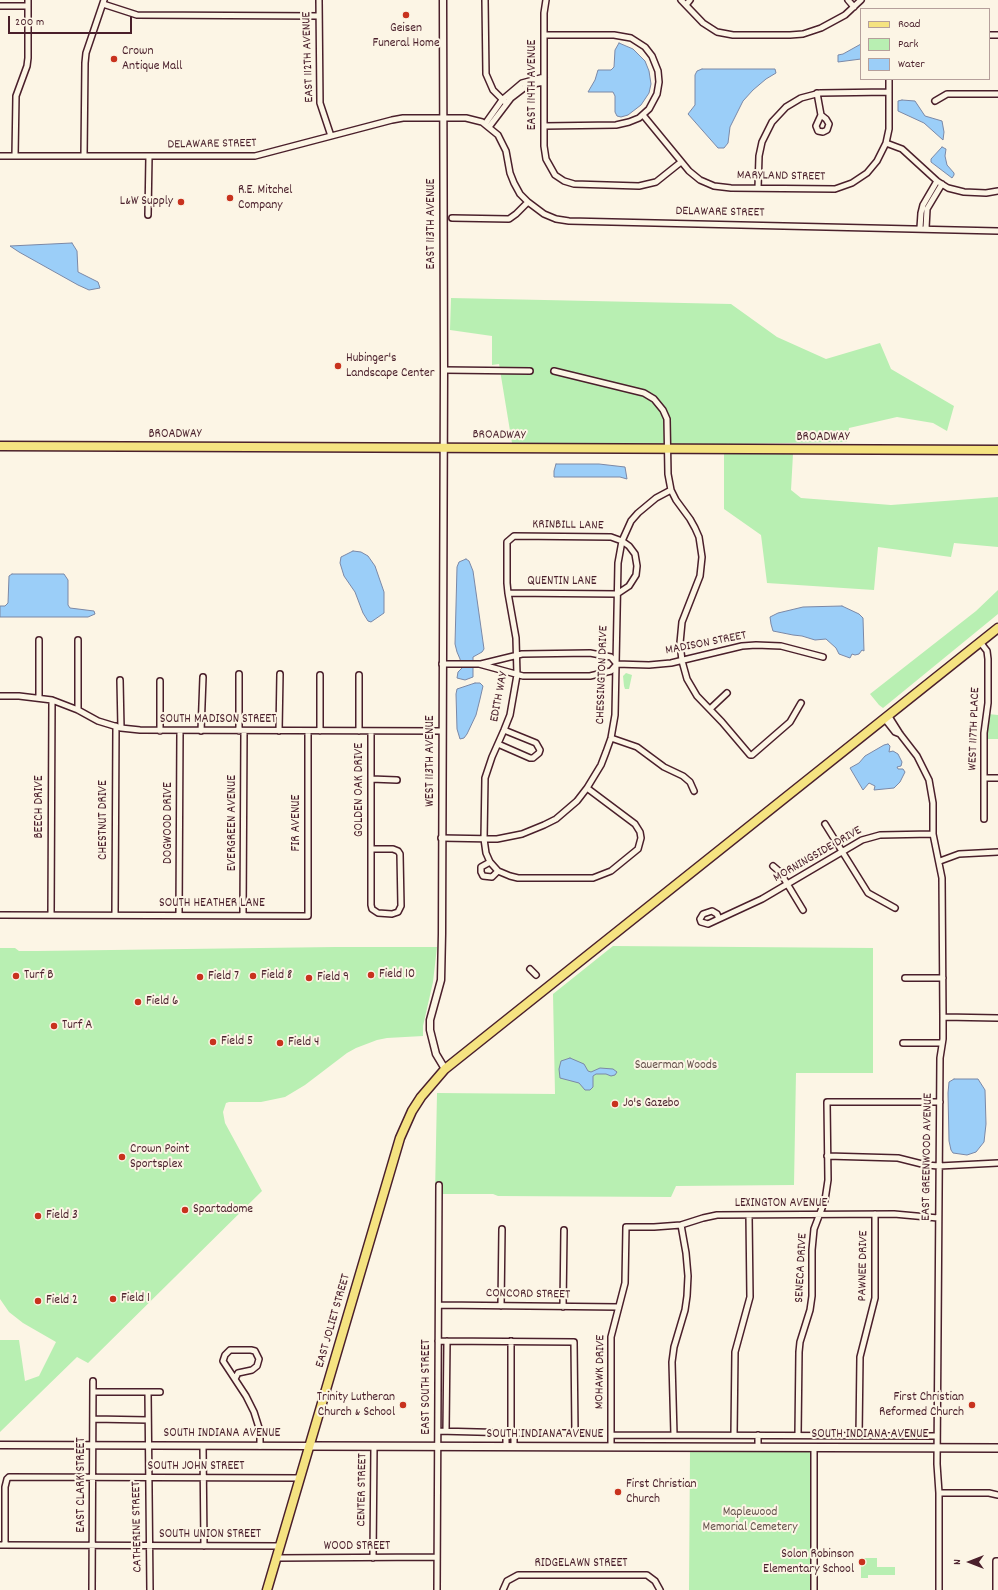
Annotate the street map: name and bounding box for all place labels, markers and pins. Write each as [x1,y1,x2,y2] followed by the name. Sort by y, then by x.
[401,10,411,20] marker: Geisen Funeral Home
[372,21,440,52] place label: Geisen Funeral Home
[122,44,182,75] place label: Crown Antique Mall
[109,54,119,64] marker: Crown Antique Mall
[238,183,292,214] place label: R.E. Mitchel Company
[225,193,235,203] marker: R.E. Mitchel Company
[120,194,173,210] place label: L&W Supply
[176,197,186,207] marker: L&W Supply
[346,351,434,382] place label: Hubinger's Landscape Center
[333,361,343,371] marker: Hubinger's Landscape Center
[379,967,415,983] place label: Field 10
[24,968,53,984] place label: Turf B
[261,968,292,984] place label: Field 8
[208,969,239,985] place label: Field 7
[317,970,349,986] place label: Field 9
[366,970,376,980] marker: Field 10
[11,971,21,981] marker: Turf B
[248,971,258,981] marker: Field 8
[195,972,205,982] marker: Field 7
[304,973,314,983] marker: Field 9
[146,994,178,1010] place label: Field 6
[133,997,143,1007] marker: Field 6
[62,1018,92,1034] place label: Turf A
[49,1021,59,1031] marker: Turf A
[221,1034,253,1050] place label: Field 5
[288,1035,319,1051] place label: Field 4
[208,1037,218,1047] marker: Field 5
[275,1038,285,1048] marker: Field 4
[623,1096,679,1112] place label: Jo's Gazebo
[610,1099,620,1109] marker: Jo's Gazebo
[130,1142,189,1173] place label: Crown Point Sportsplex
[117,1152,127,1162] marker: Crown Point Sportsplex
[193,1202,253,1218] place label: Spartadome
[180,1205,190,1215] marker: Spartadome
[46,1208,78,1224] place label: Field 3
[33,1211,43,1221] marker: Field 3
[121,1291,150,1307] place label: Field 1
[46,1293,78,1309] place label: Field 2
[108,1294,118,1304] marker: Field 1
[33,1296,43,1306] marker: Field 2
[317,1390,395,1421] place label: Trinity Lutheran Church & School
[879,1390,964,1421] place label: First Christian Reformed Church
[398,1400,408,1410] marker: Trinity Lutheran Church & School
[967,1400,977,1410] marker: First Christian Reformed Church
[626,1477,697,1508] place label: First Christian Church
[613,1487,623,1497] marker: First Christian Church
[763,1547,854,1578] place label: Solon Robinson Elementary School
[857,1557,867,1567] marker: Solon Robinson Elementary School

